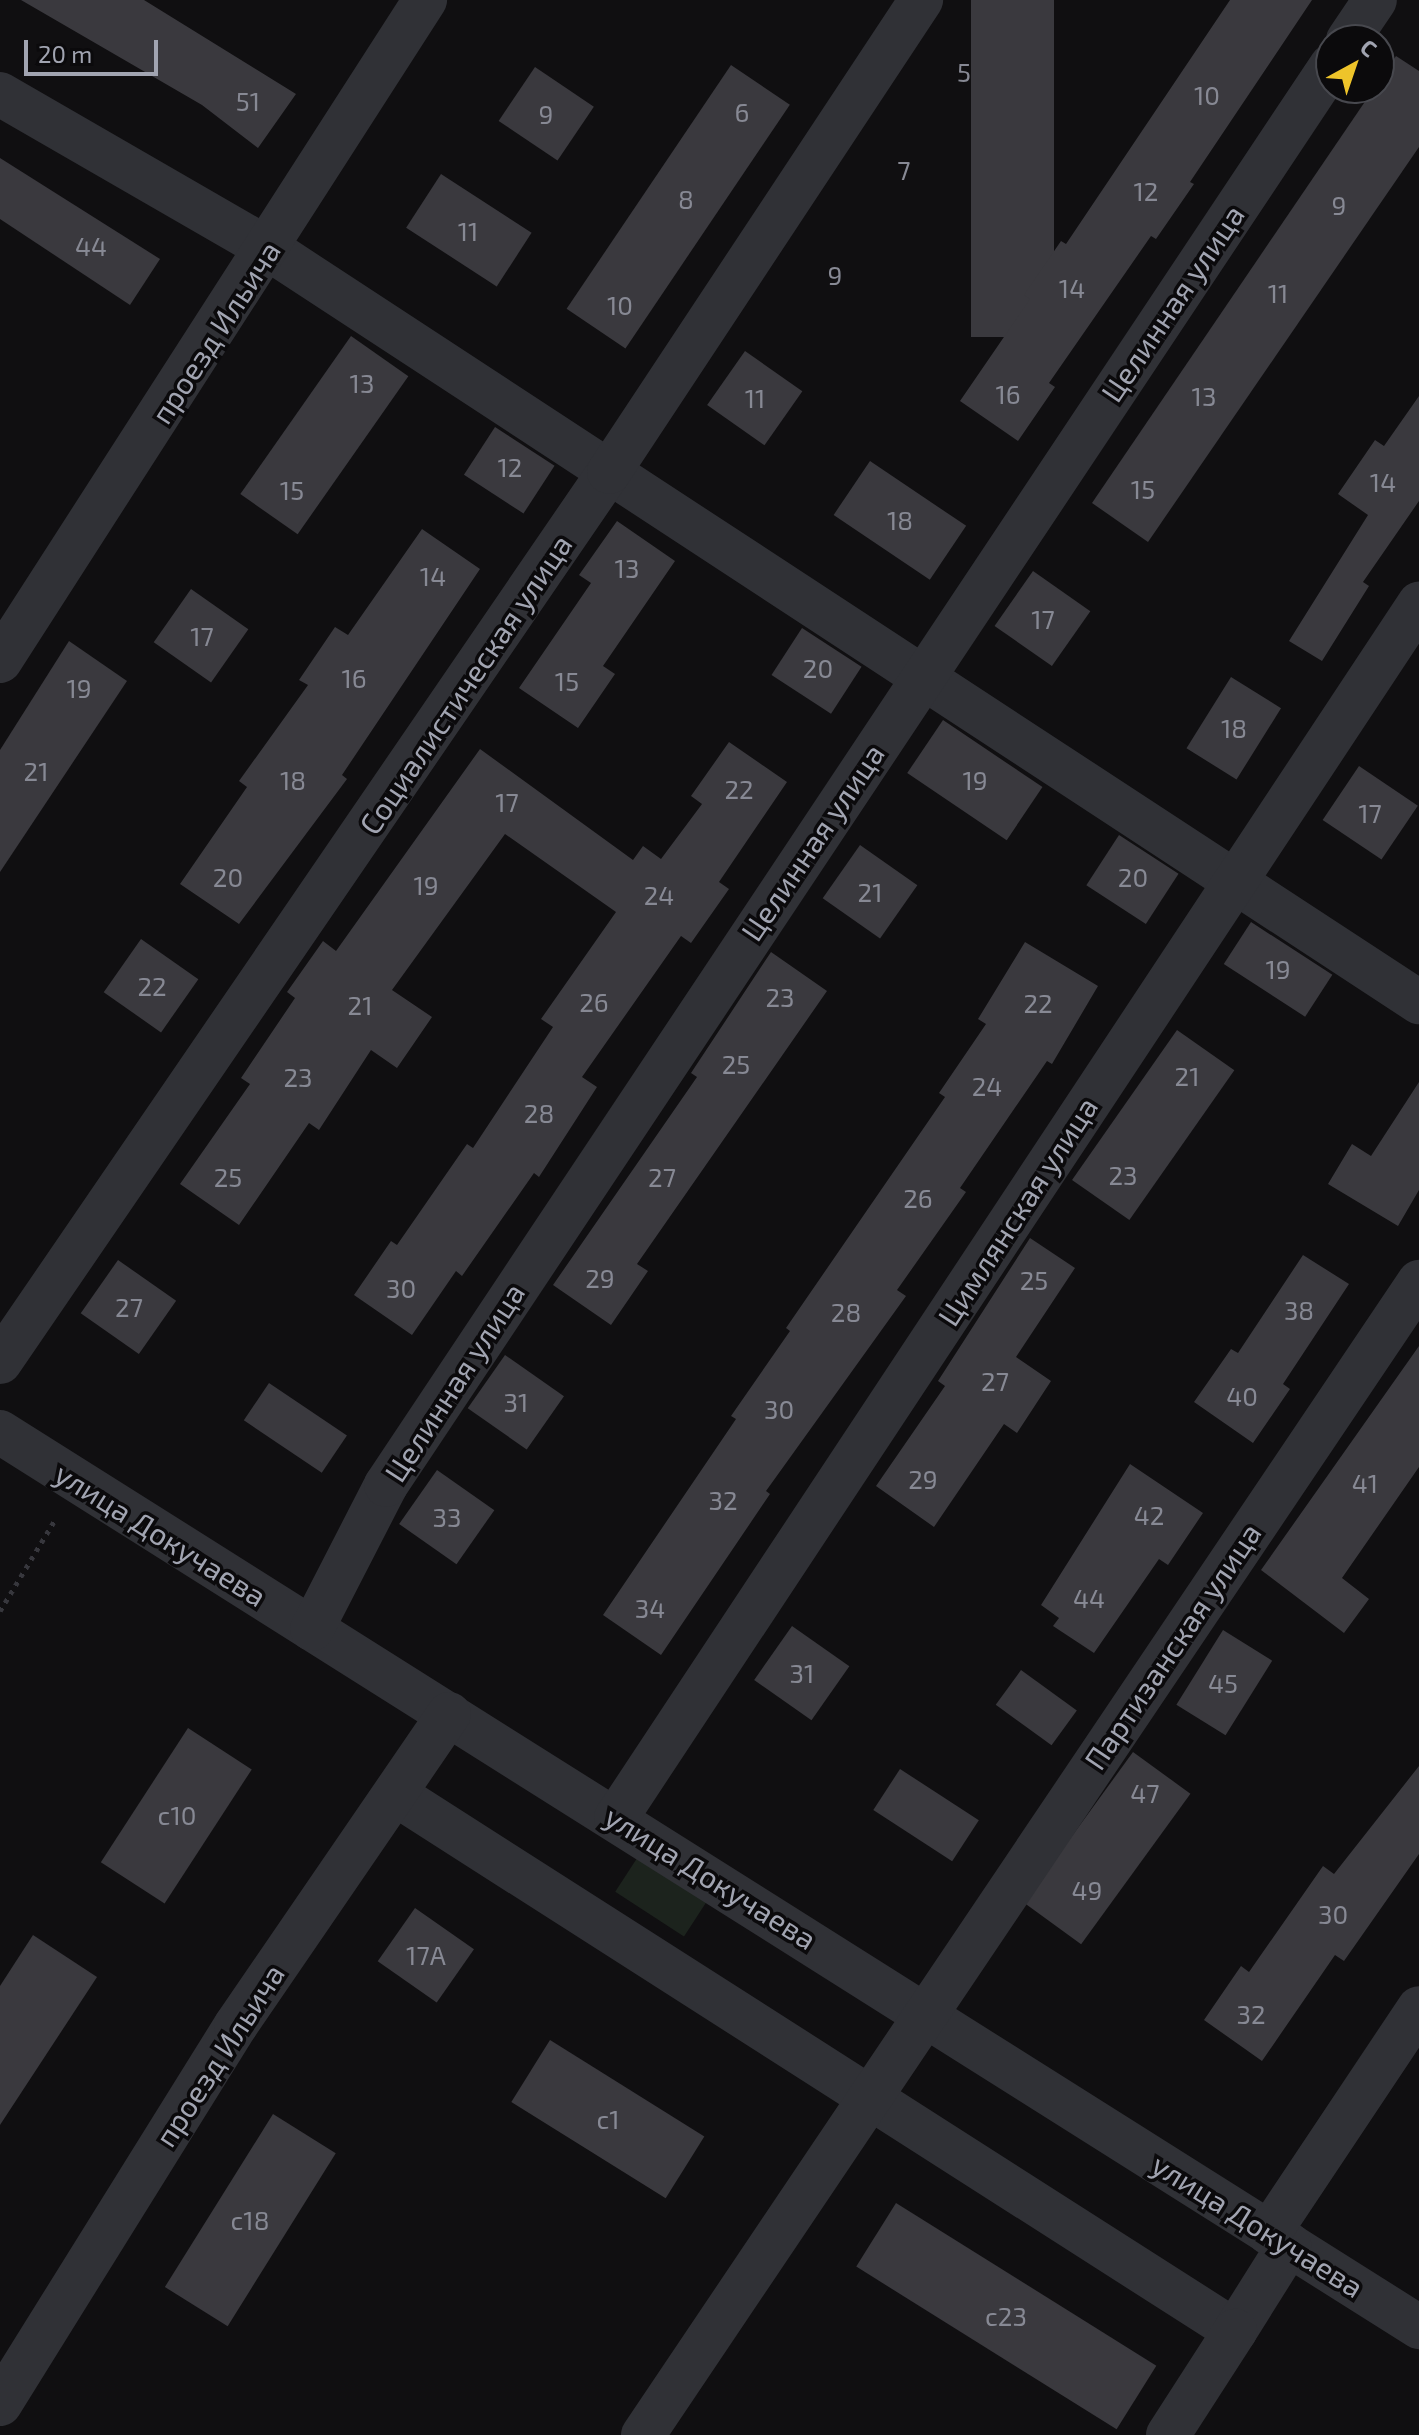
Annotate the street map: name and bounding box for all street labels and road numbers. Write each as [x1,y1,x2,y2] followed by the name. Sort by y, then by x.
[1093,198,1251,408] street label: Целинная улица
[143,234,287,430] street label: проезд Ильича
[351,527,579,841] street label: Социалистическая улица
[733,737,891,947] street label: Целинная улица
[930,1090,1104,1332] street label: Цимлянская улица
[376,1276,532,1488] street label: Целинная улица
[49,1455,273,1613] street label: улица Докучаева
[1076,1516,1268,1776] street label: Партизанская улица
[599,1798,823,1956] street label: улица Докучаева
[147,1957,291,2153] street label: проезд Ильича
[1146,2146,1370,2304] street label: улица Докучаева

